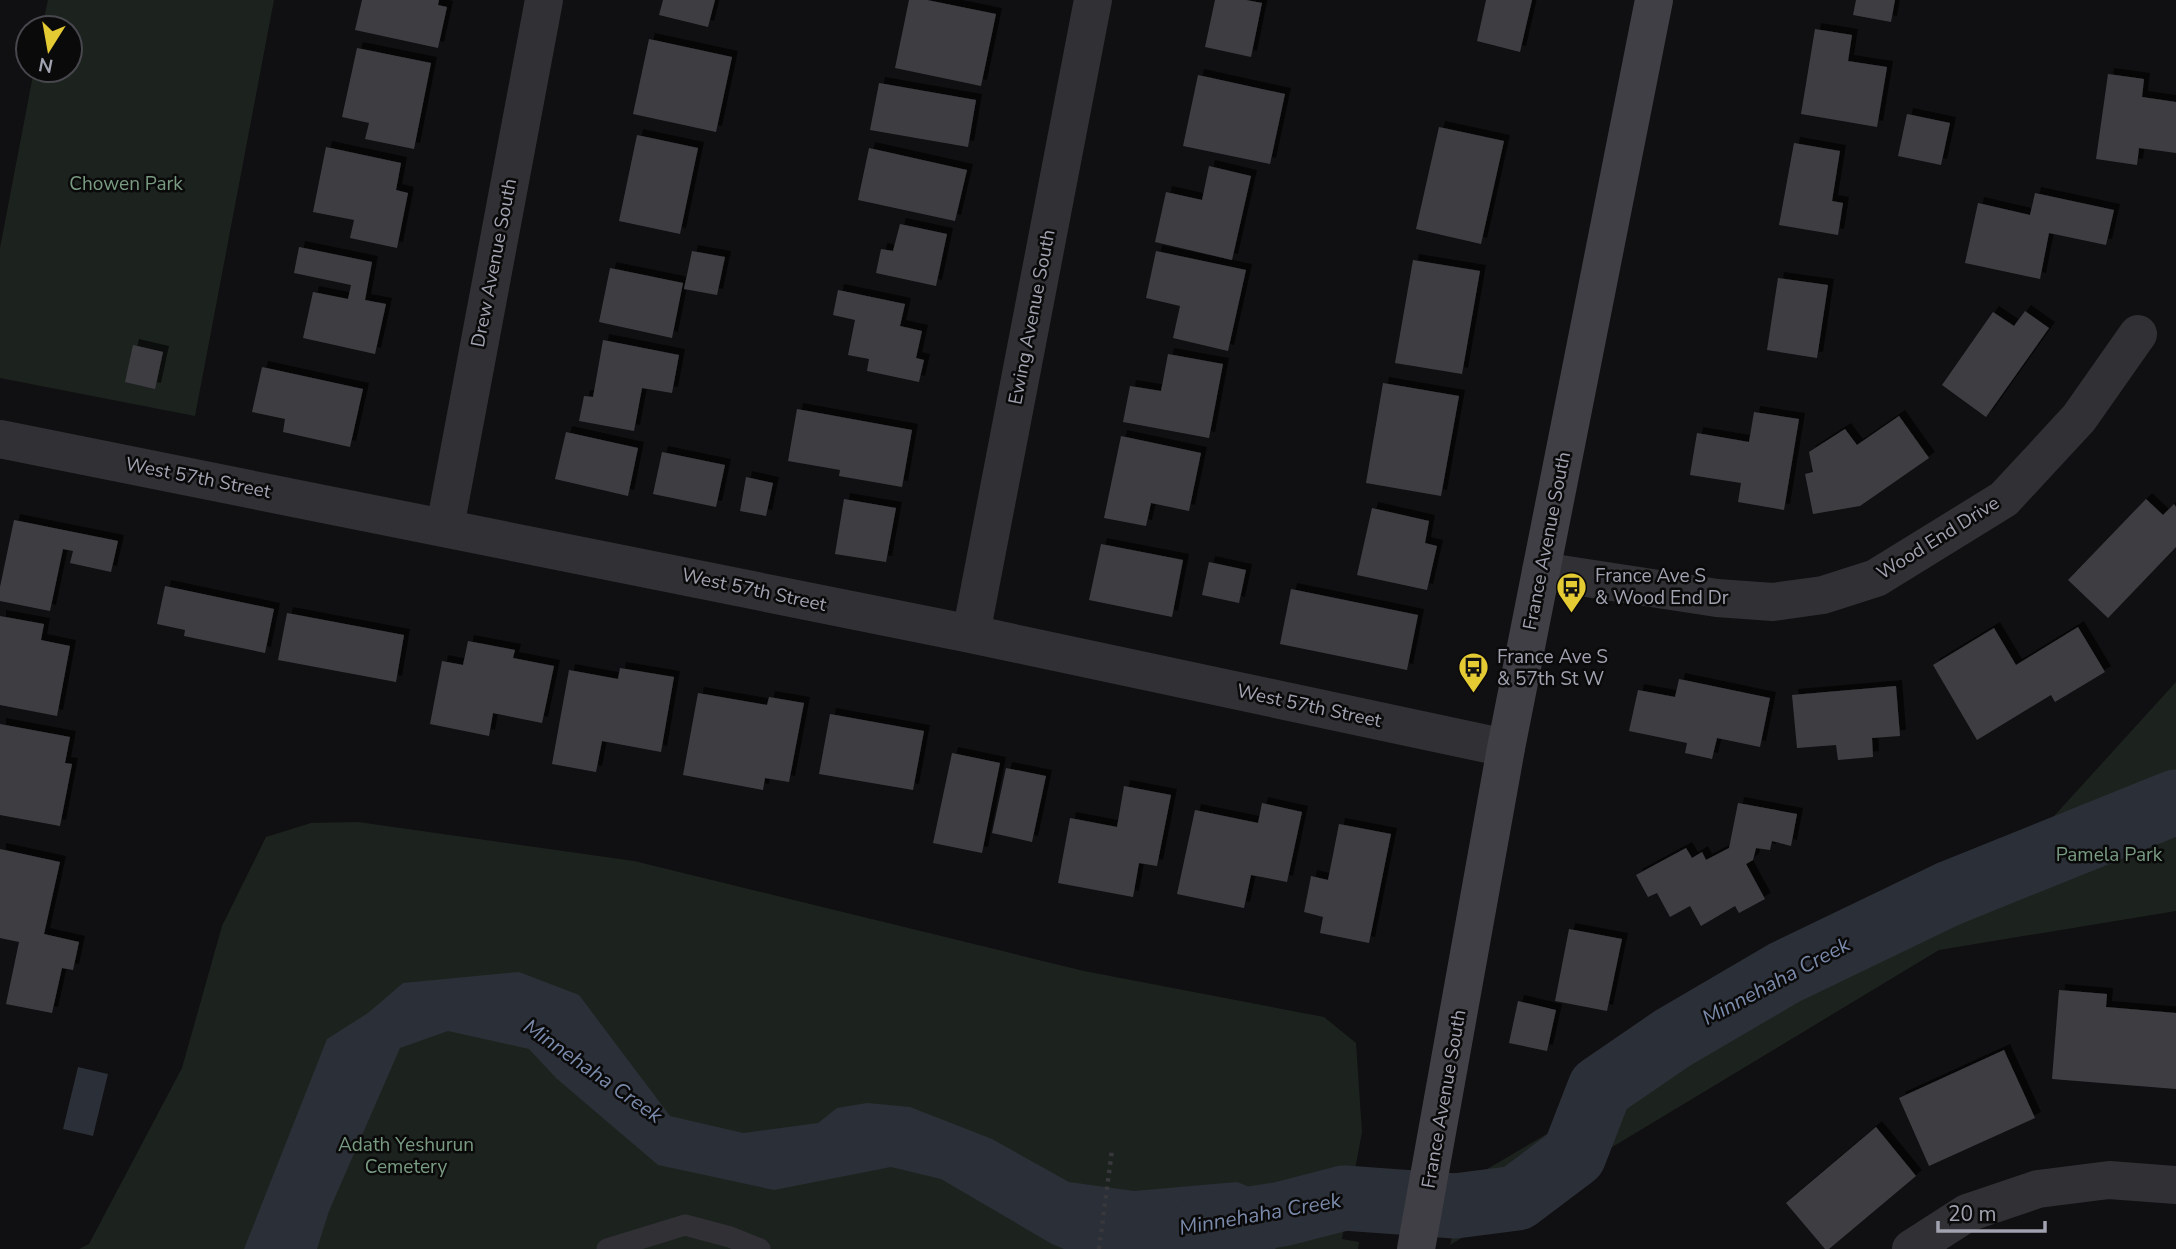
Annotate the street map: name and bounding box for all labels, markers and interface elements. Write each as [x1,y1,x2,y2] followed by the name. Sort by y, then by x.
[14,14,84,84] north arrow
[36,51,55,79] text: N
[69,171,183,197] park label: Chowen Park
[465,176,523,350] street label: Drew Avenue South
[1002,227,1062,407] street label: Ewing Avenue South
[1517,450,1577,632] street label: France Avenue South
[123,451,273,505] street label: West 57th Street
[1872,490,2004,586] street label: Wood End Drive
[679,562,829,618] street label: West 57th Street
[1595,563,1729,611] place label: France Ave S & Wood End Dr
[1555,570,1589,614] bus stop icon: France Ave S & Wood End Dr
[1497,644,1608,692] place label: France Ave S & 57th St W
[1457,651,1491,695] bus stop icon: France Ave S & 57th St W
[1234,678,1384,734] street label: West 57th Street
[2056,842,2163,868] park label: Pamela Park
[1697,930,1855,1032] water label: Minnehaha Creek
[1415,1007,1473,1191] street label: France Avenue South
[518,1013,668,1130] water label: Minnehaha Creek
[338,1132,474,1180] park label: Adath Yeshurun Cemetery
[1177,1186,1344,1242] water label: Minnehaha Creek
[1938,1190,2045,1234] scale bar
[1948,1200,1997,1228] text: 20 m

